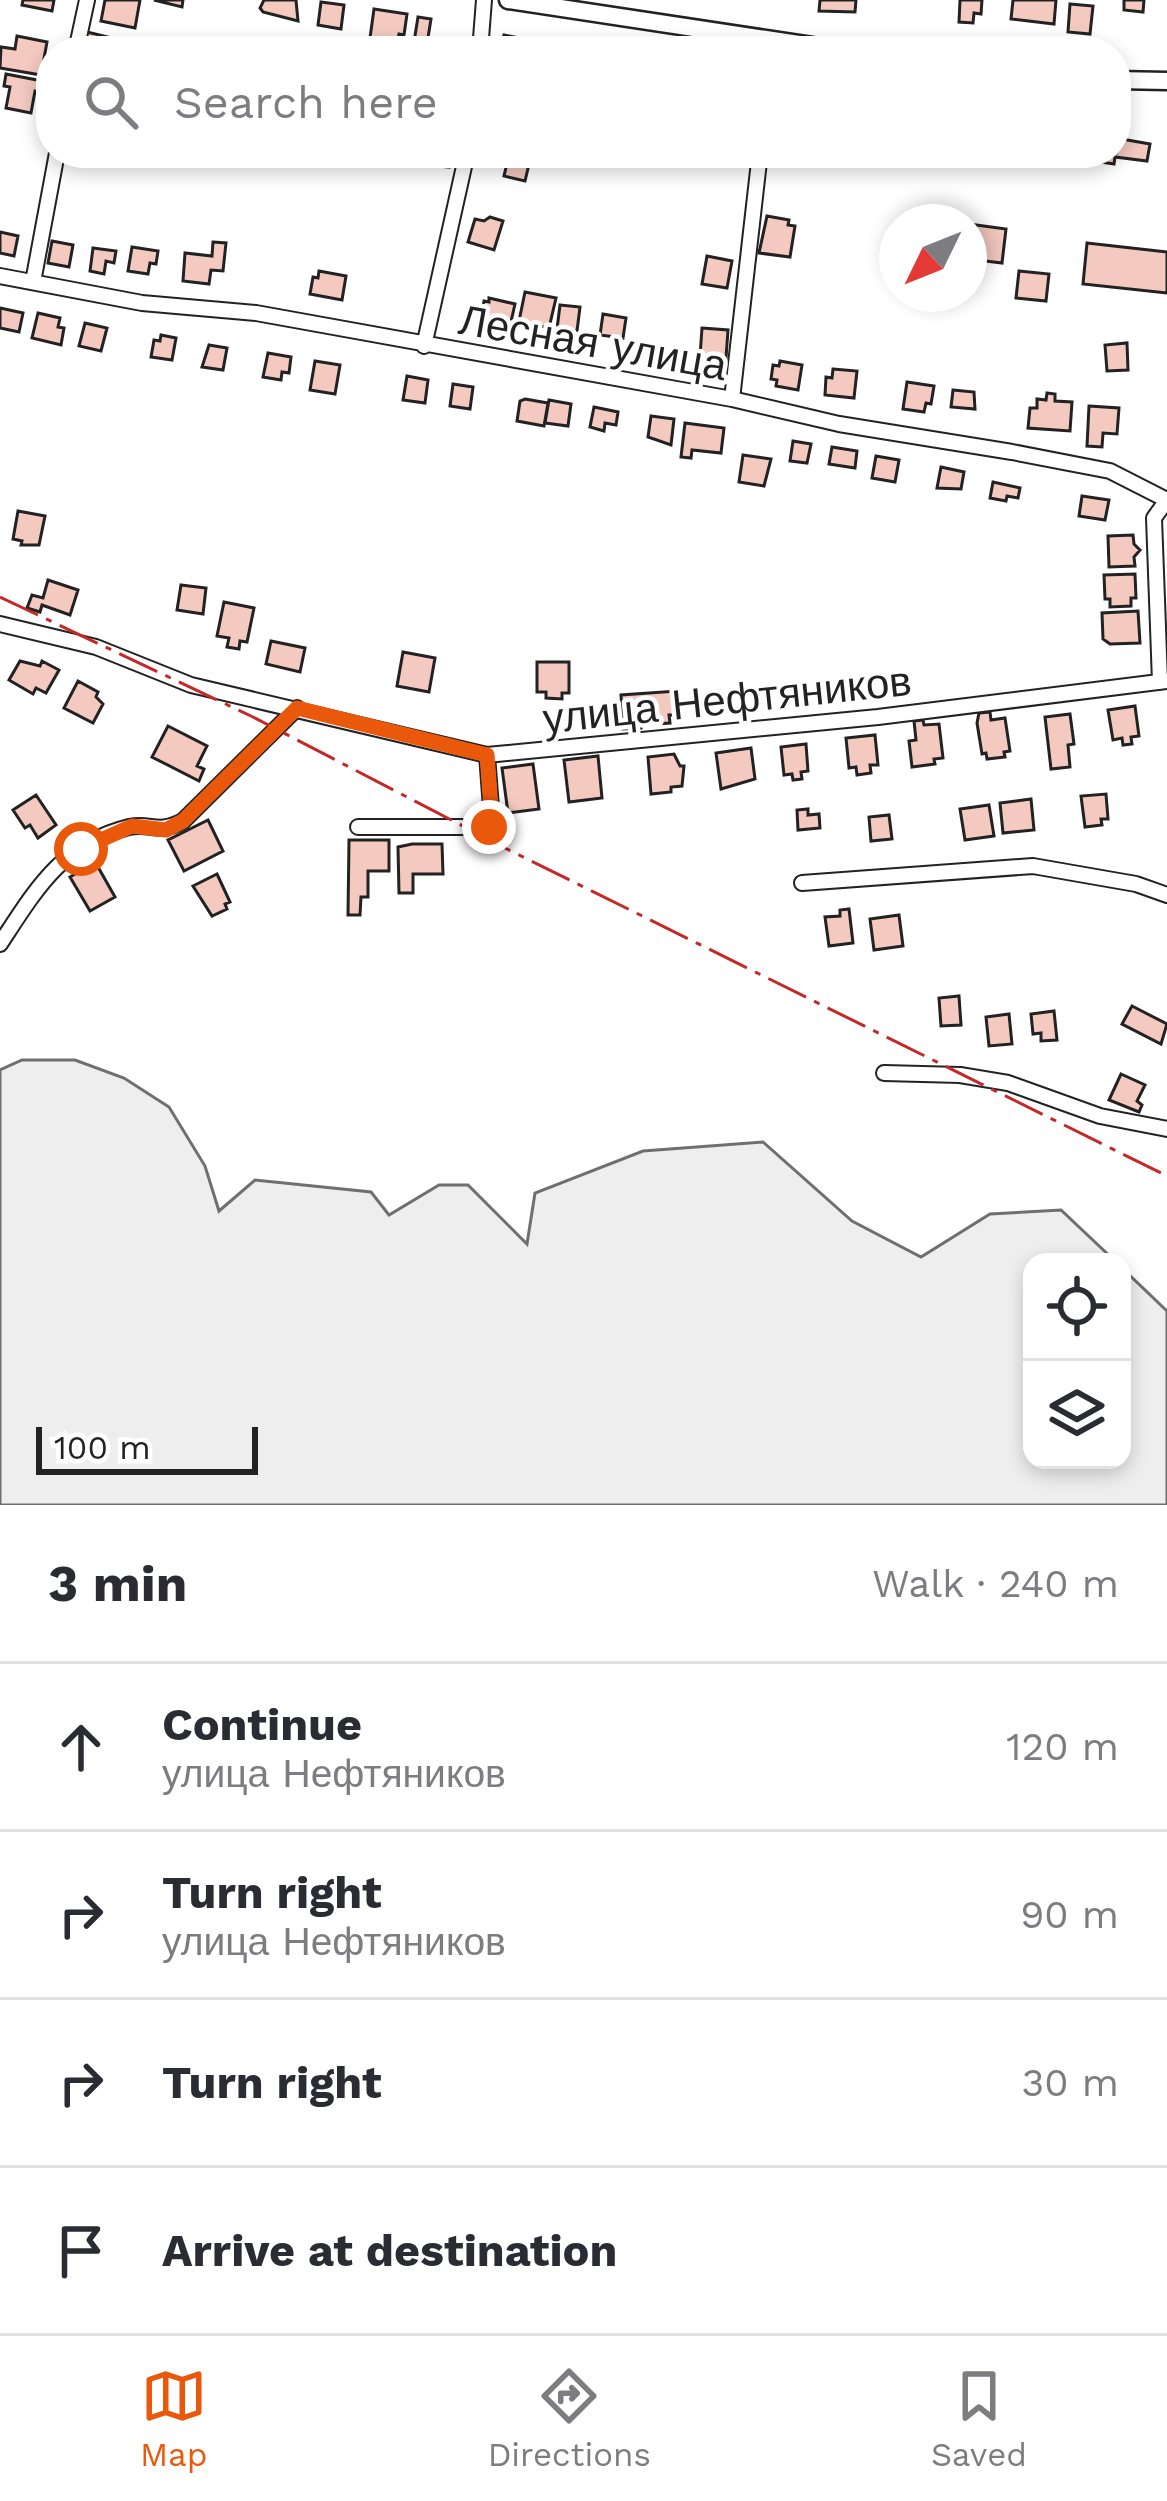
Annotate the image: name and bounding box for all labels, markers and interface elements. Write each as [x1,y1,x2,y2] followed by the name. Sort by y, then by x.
[36,36,1131,168] search box
[78,69,144,135] icon: search
[174,76,438,129] text: Search here
[879,204,987,312] north arrow
[455,295,731,390] street label: Лесная улица
[540,656,914,743] street label: улица Нефтяников
[462,800,516,854] route end
[54,822,108,876] route start
[1023,1253,1131,1469] map controls
[1023,1253,1131,1361] button: locate
[1023,1361,1131,1469] button: layers
[36,1421,258,1474] scale bar
[54,1428,151,1467] text: 100 m
[48,1554,187,1613] text: 3 min
[872,1561,1119,1606] text: Walk · 240 m
[162,1698,362,1751] text: Continue
[48,1714,114,1780] icon: ahead
[1006,1724,1119,1769] text: 120 m
[162,1751,506,1796] text: улица Нефтяников
[162,1866,382,1919] text: Turn right
[48,1882,114,1948] icon: right
[1020,1892,1119,1937] text: 90 m
[162,1919,506,1964] text: улица Нефтяников
[48,2050,114,2116] icon: right
[162,2056,382,2109] text: Turn right
[1022,2060,1119,2105] text: 30 m
[48,2218,114,2284] icon: arrive
[162,2224,617,2277] text: Arrive at destination
[140,2363,207,2474] tab: Map
[488,2363,651,2474] tab: Directions
[931,2363,1027,2474] tab: Saved

